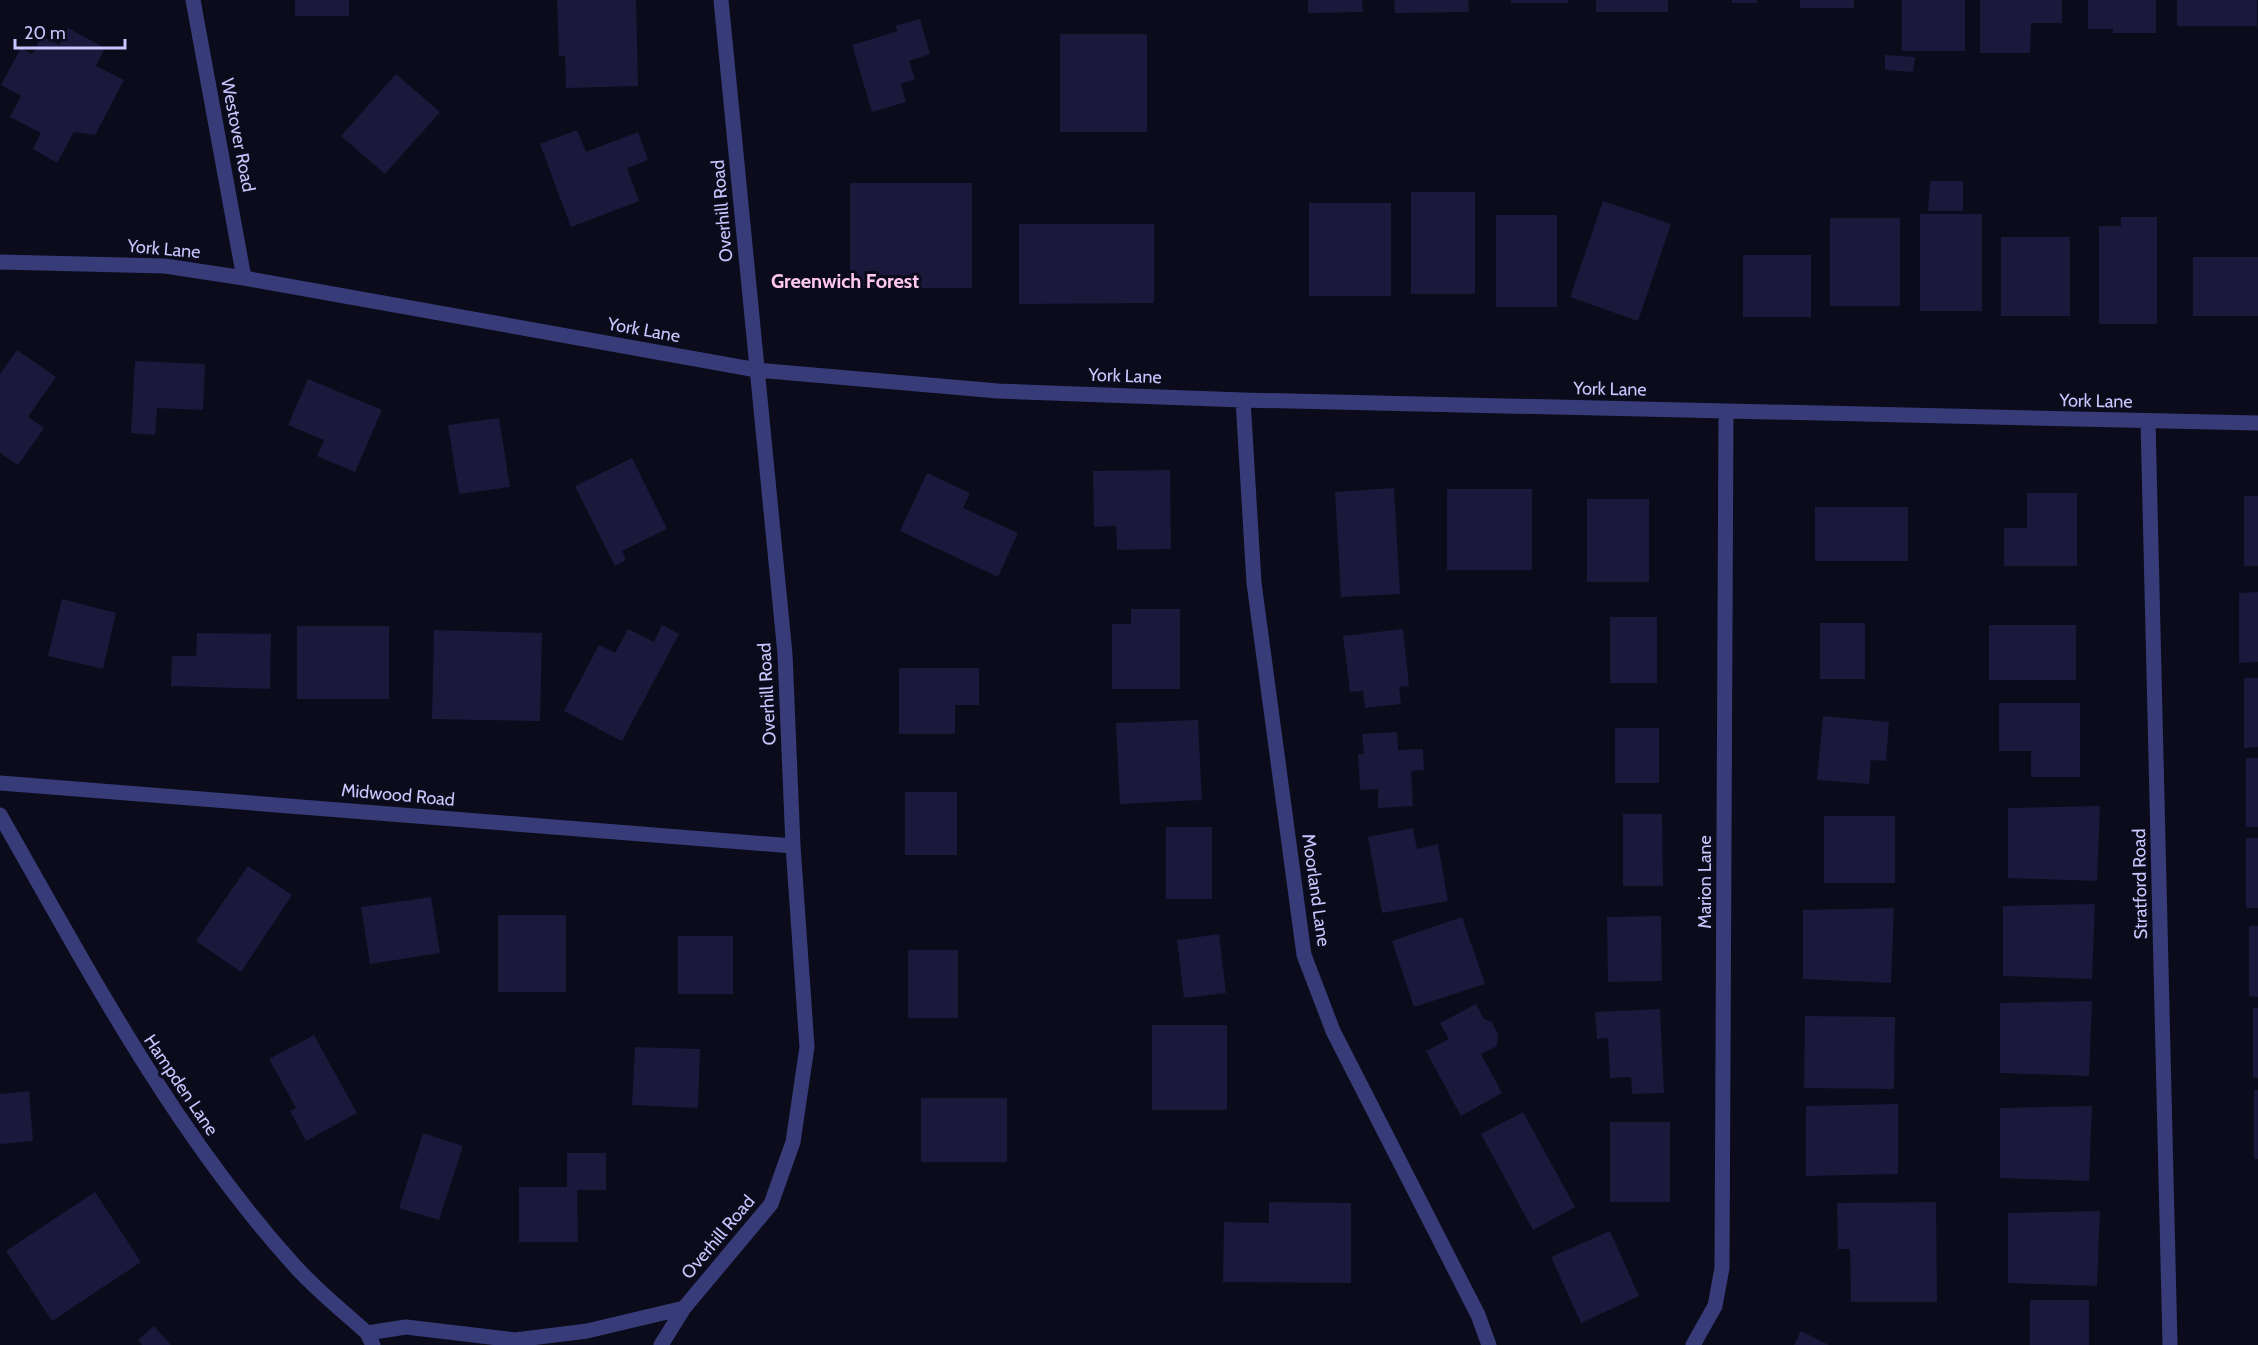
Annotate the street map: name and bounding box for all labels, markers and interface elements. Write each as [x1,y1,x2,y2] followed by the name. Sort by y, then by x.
[15,12,124,50] scale bar
[24,22,66,44] text: 20 m
[216,76,260,194] street label: Westover Road
[707,159,737,263] street label: Overhill Road
[126,235,201,263] street label: York Lane
[771,269,919,293] district label: Greenwich Forest
[605,313,682,347] street label: York Lane
[1087,364,1162,388] street label: York Lane
[1572,377,1647,401] street label: York Lane
[2058,389,2133,413] street label: York Lane
[753,642,781,746] street label: Overhill Road
[340,779,456,811] street label: Midwood Road
[2128,829,2152,939] street label: Stratford Road
[1297,832,1335,948] street label: Moorland Lane
[1694,835,1716,929] street label: Marion Lane
[139,1030,223,1140] street label: Hampden Lane
[677,1191,759,1283] street label: Overhill Road

